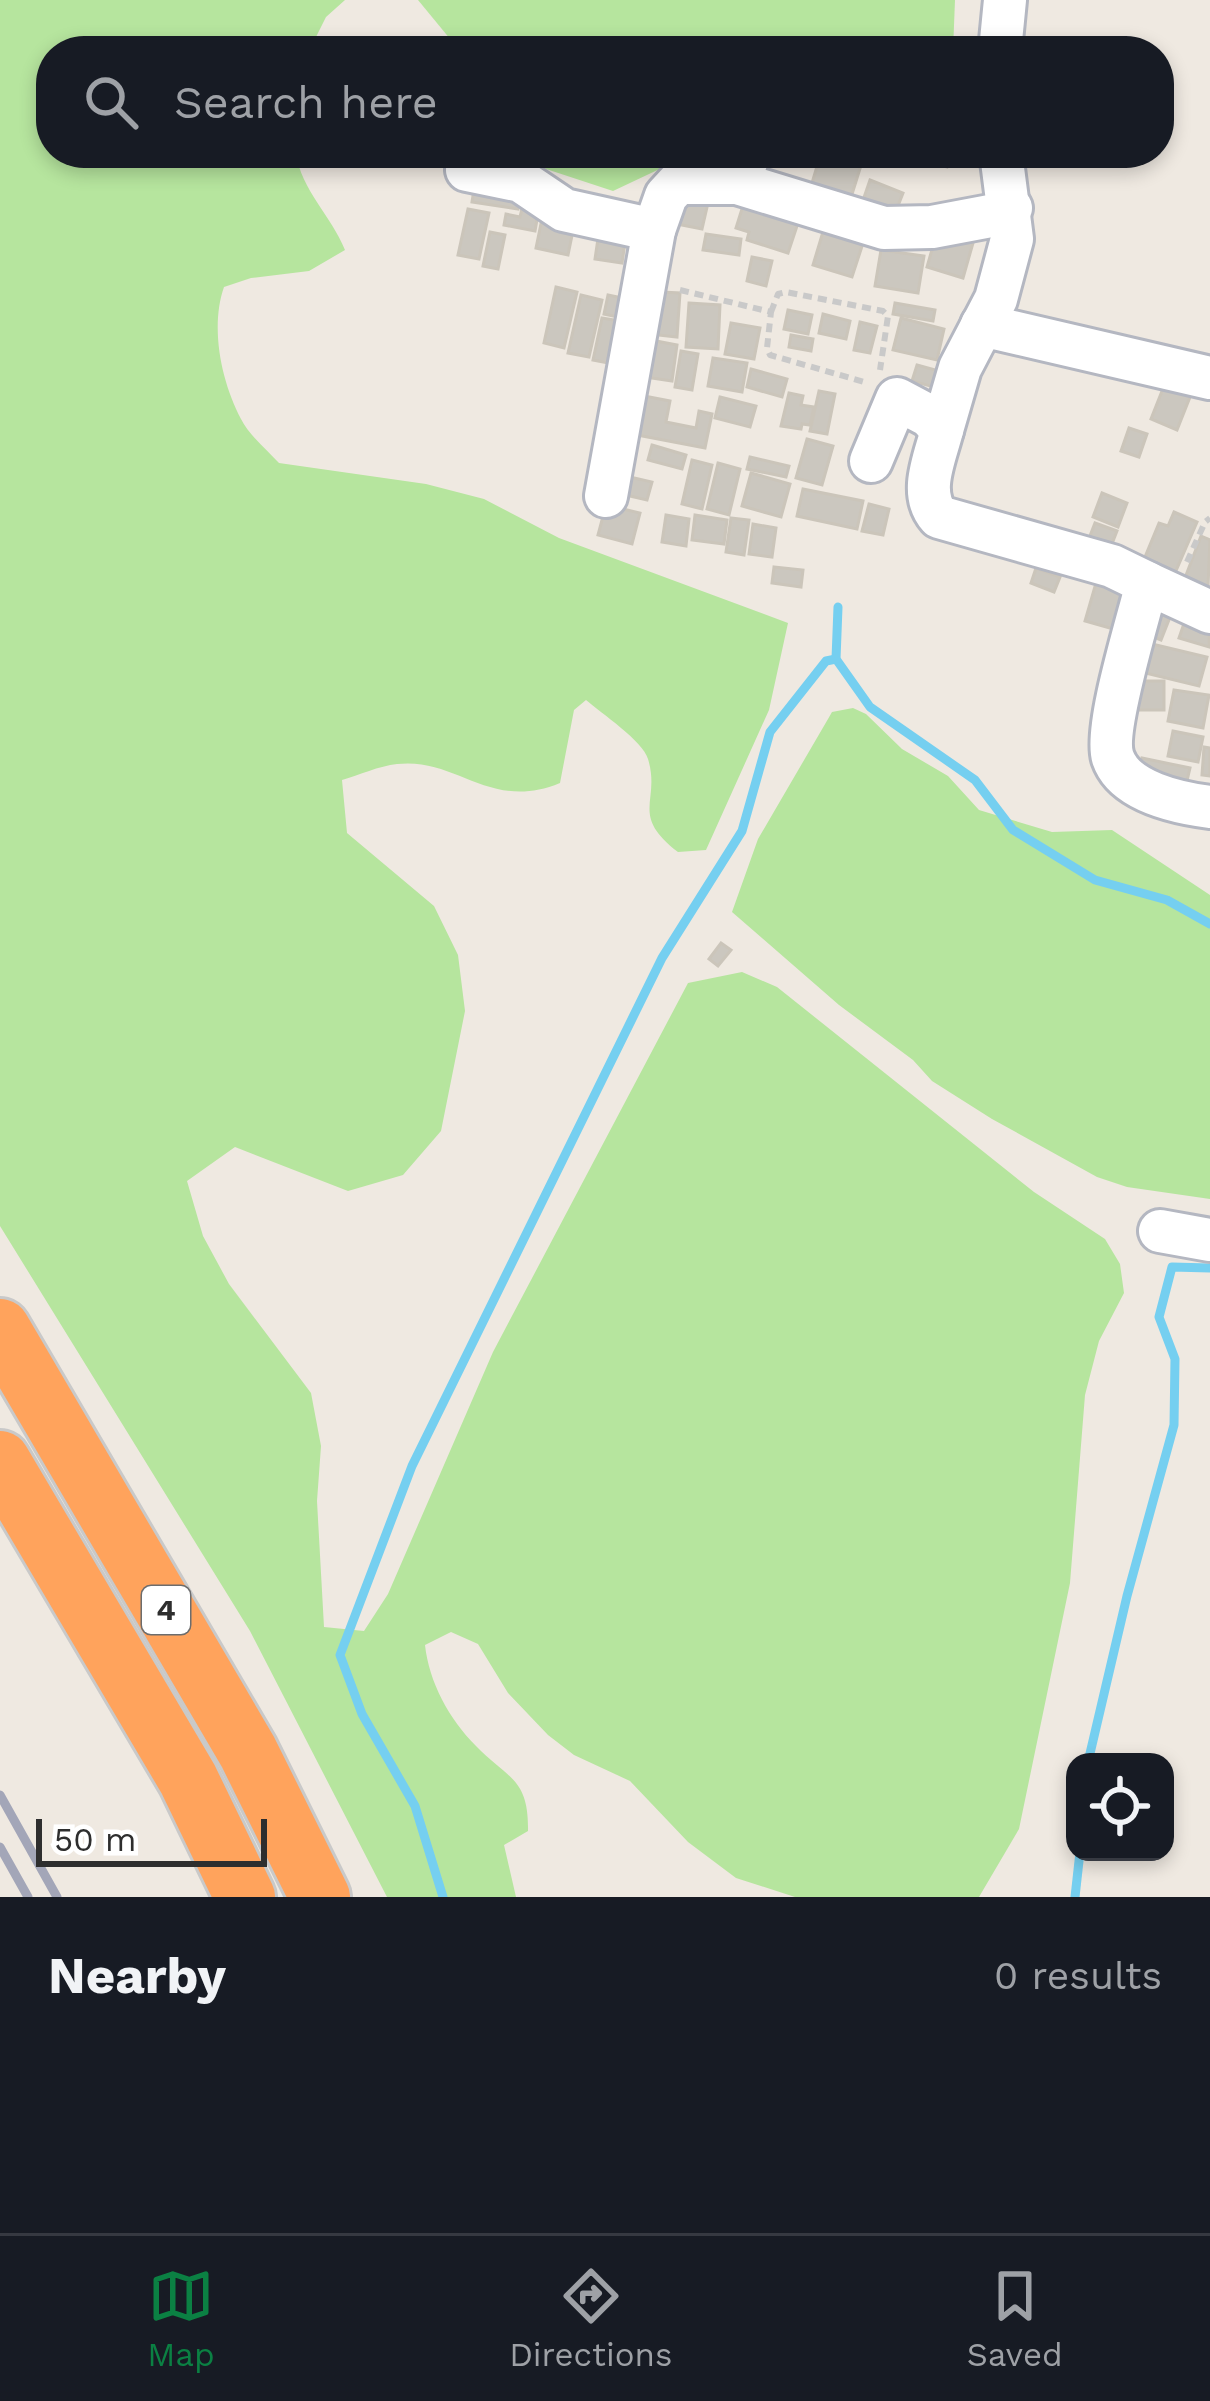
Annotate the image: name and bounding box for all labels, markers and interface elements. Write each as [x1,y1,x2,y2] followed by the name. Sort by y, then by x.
[36,36,1174,168] search box
[78,69,144,135] icon: search
[174,76,438,129] text: Search here
[142,1586,190,1634] road number: 4
[1066,1753,1174,1861] map controls
[1066,1753,1174,1861] button: locate
[36,1813,267,1866] scale bar
[54,1820,136,1859] text: 50 m
[48,1946,226,2005] text: Nearby
[994,1953,1162,1998] text: 0 results
[147,2263,215,2374] tab: Map
[509,2263,672,2374] tab: Directions
[967,2263,1063,2374] tab: Saved

